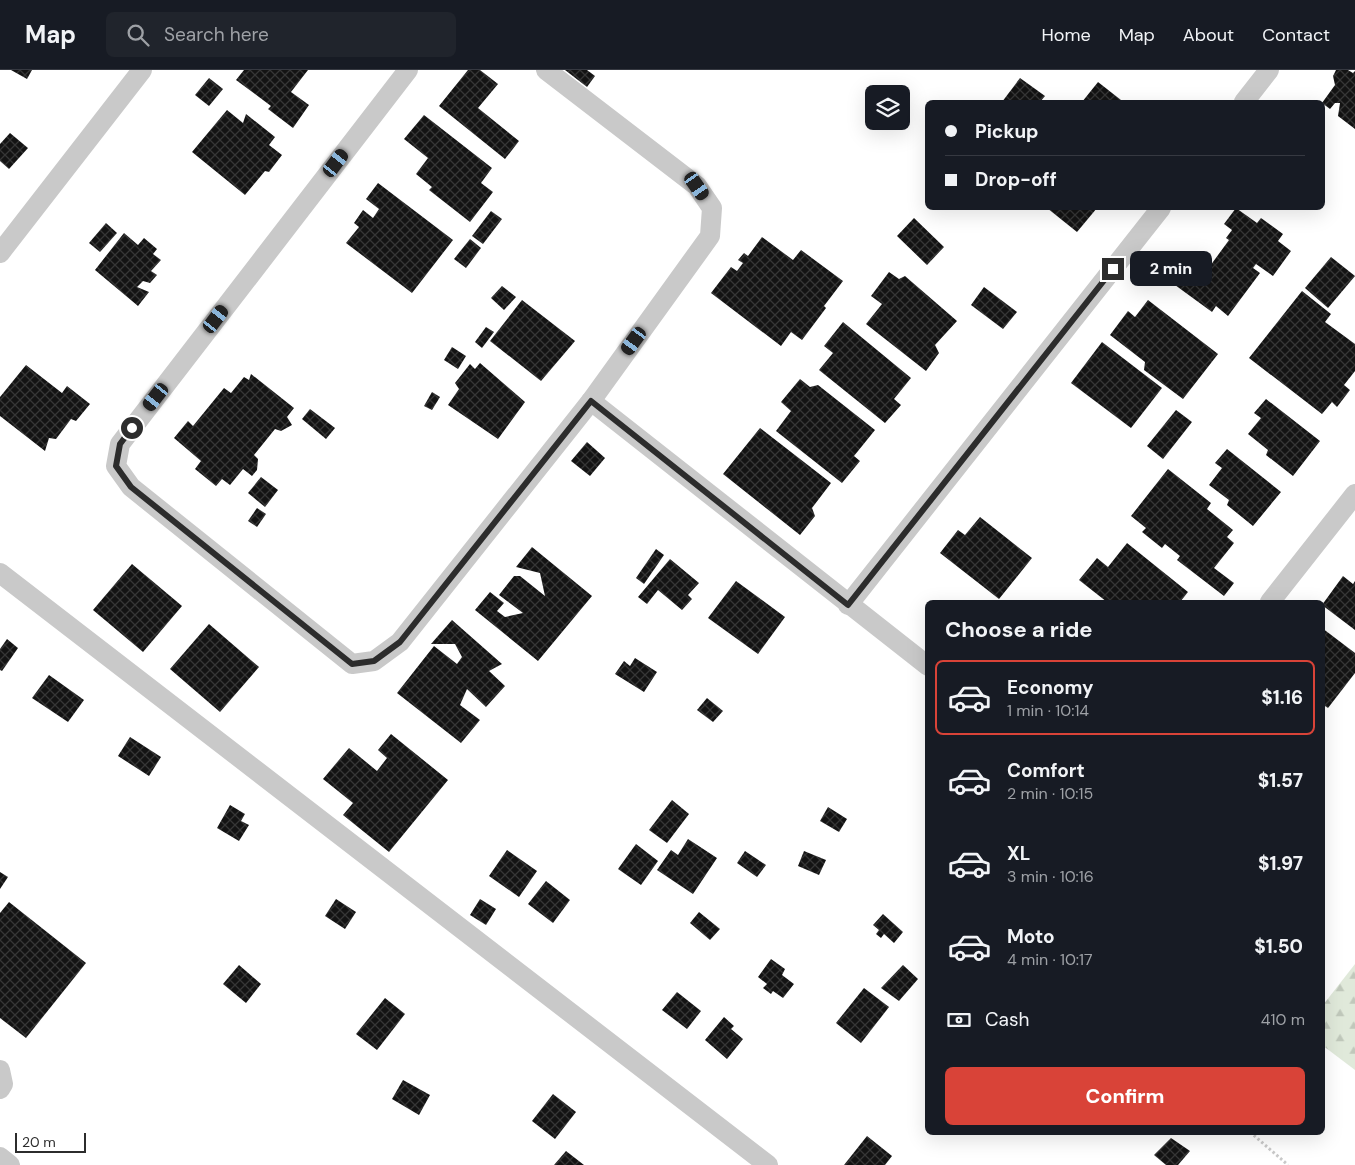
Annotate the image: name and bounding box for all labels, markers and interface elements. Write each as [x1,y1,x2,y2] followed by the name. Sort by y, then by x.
[106,12,456,57] search box
[25,19,76,50] text: Map
[124,21,152,49] icon: search
[164,22,269,47] text: Search here
[1041,23,1091,47] text: Home
[1119,23,1155,47] text: Map
[1183,23,1234,47] text: About
[1262,23,1330,47] text: Contact
[865,85,910,130] map controls
[865,85,910,130] button: layers
[975,119,1039,144] text: Pickup
[320,147,351,179] car
[975,167,1057,192] text: Drop-off
[682,169,711,203] car
[1130,252,1213,286] callout: 2 min
[1102,258,1124,280] route end
[1150,258,1192,279] text: 2 min
[200,303,231,335] car
[619,324,648,358] car
[140,381,171,413] car
[121,417,143,439] route start
[945,615,1093,644] text: Choose a ride
[947,675,992,720] icon: car
[1007,675,1094,700] text: Economy
[1261,685,1303,710] text: $1.16
[1007,700,1089,721] text: 1 min · 10:14
[947,758,992,803] icon: car
[1007,758,1085,783] text: Comfort
[1258,768,1303,793] text: $1.57
[1007,783,1093,804] text: 2 min · 10:15
[947,841,992,886] icon: car
[1007,841,1030,866] text: XL
[1258,851,1303,876] text: $1.97
[1007,866,1094,887] text: 3 min · 10:16
[947,924,992,969] icon: car
[1007,924,1055,949] text: Moto
[1254,934,1303,959] text: $1.50
[1007,949,1093,970] text: 4 min · 10:17
[945,1006,973,1034] icon: cash
[985,1007,1029,1032] text: Cash
[1261,1009,1305,1030] text: 410 m
[945,1067,1305,1125] button: Confirm
[15,1130,86,1153] scale bar
[22,1133,56,1151] text: 20 m

